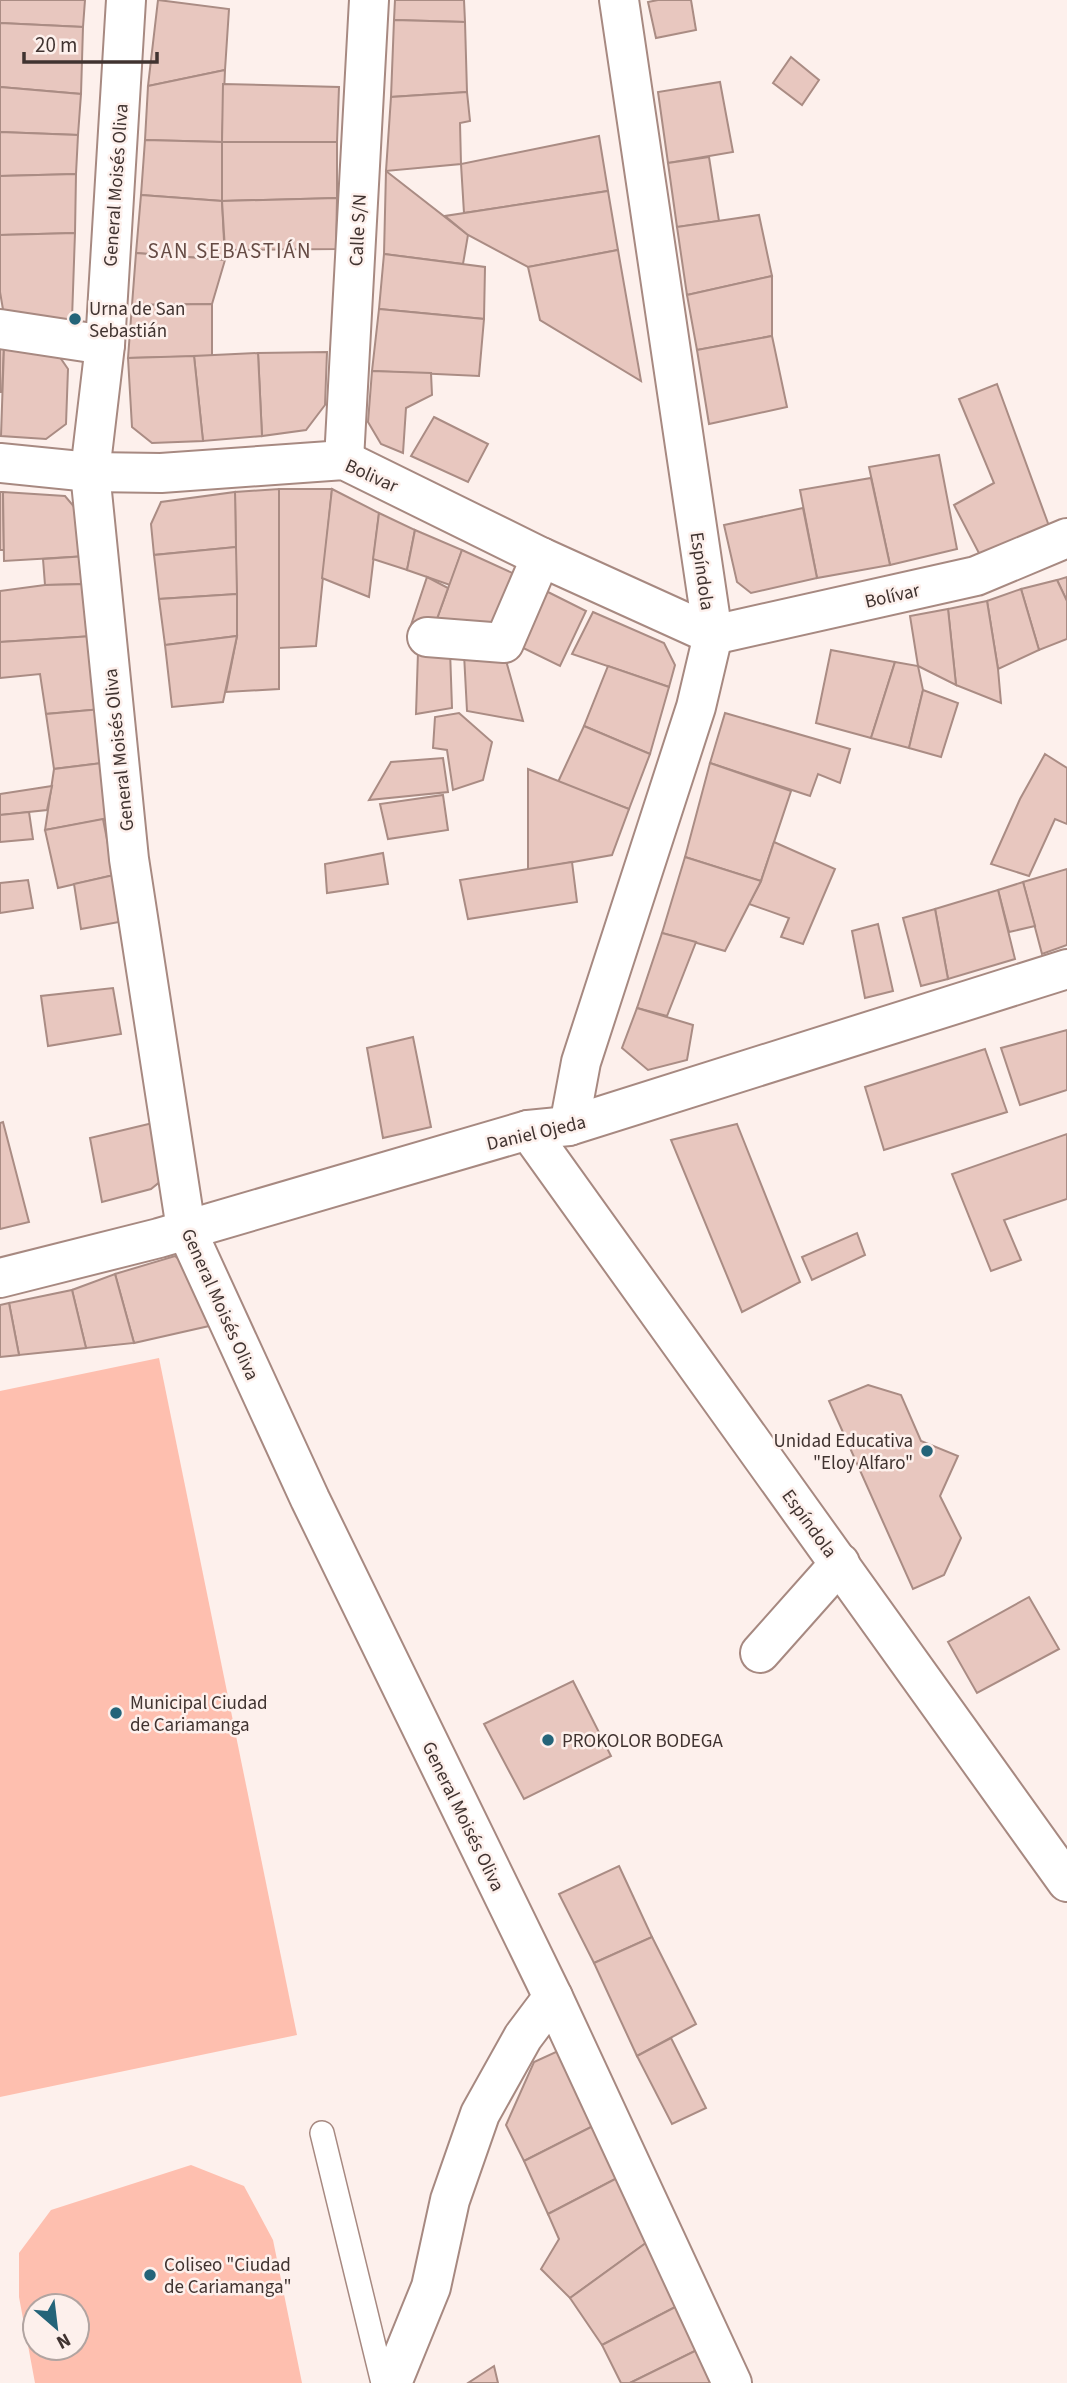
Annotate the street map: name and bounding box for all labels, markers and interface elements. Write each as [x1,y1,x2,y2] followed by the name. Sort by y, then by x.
[24,21,158,65] scale bar
[35,30,77,60] text: 20 m
[97,103,136,268] street label: General Moisés Oliva
[343,193,374,267] street label: Calle S/N
[147,236,313,266] district label: SAN SEBASTIÁN
[89,296,186,345] place label: Urna de San Sebastián
[67,311,83,327] marker: Urna de San Sebastián
[340,453,403,500] street label: Bolivar
[683,530,720,612] street label: Espíndola
[862,577,923,616] street label: Bolívar
[98,667,141,833] street label: General Moisés Oliva
[484,1109,589,1158] street label: Daniel Ojeda
[174,1224,265,1385] street label: General Moisés Oliva
[774,1428,913,1477] place label: Unidad Educativa "Eloy Alfaro"
[919,1443,935,1459] marker: Unidad Educativa "Eloy Alfaro"
[775,1484,843,1564] street label: Espíndola
[130,1690,268,1739] place label: Municipal Ciudad de Cariamanga
[108,1705,124,1721] marker: Municipal Ciudad de Cariamanga
[562,1728,724,1755] place label: PROKOLOR BODEGA
[540,1732,556,1748] marker: PROKOLOR BODEGA
[415,1737,511,1896] street label: General Moisés Oliva
[164,2252,292,2301] place label: Coliseo "Ciudad de Cariamanga"
[142,2267,158,2283] marker: Coliseo "Ciudad de Cariamanga"
[21,2292,91,2362] north arrow
[51,2326,75,2356] text: N

